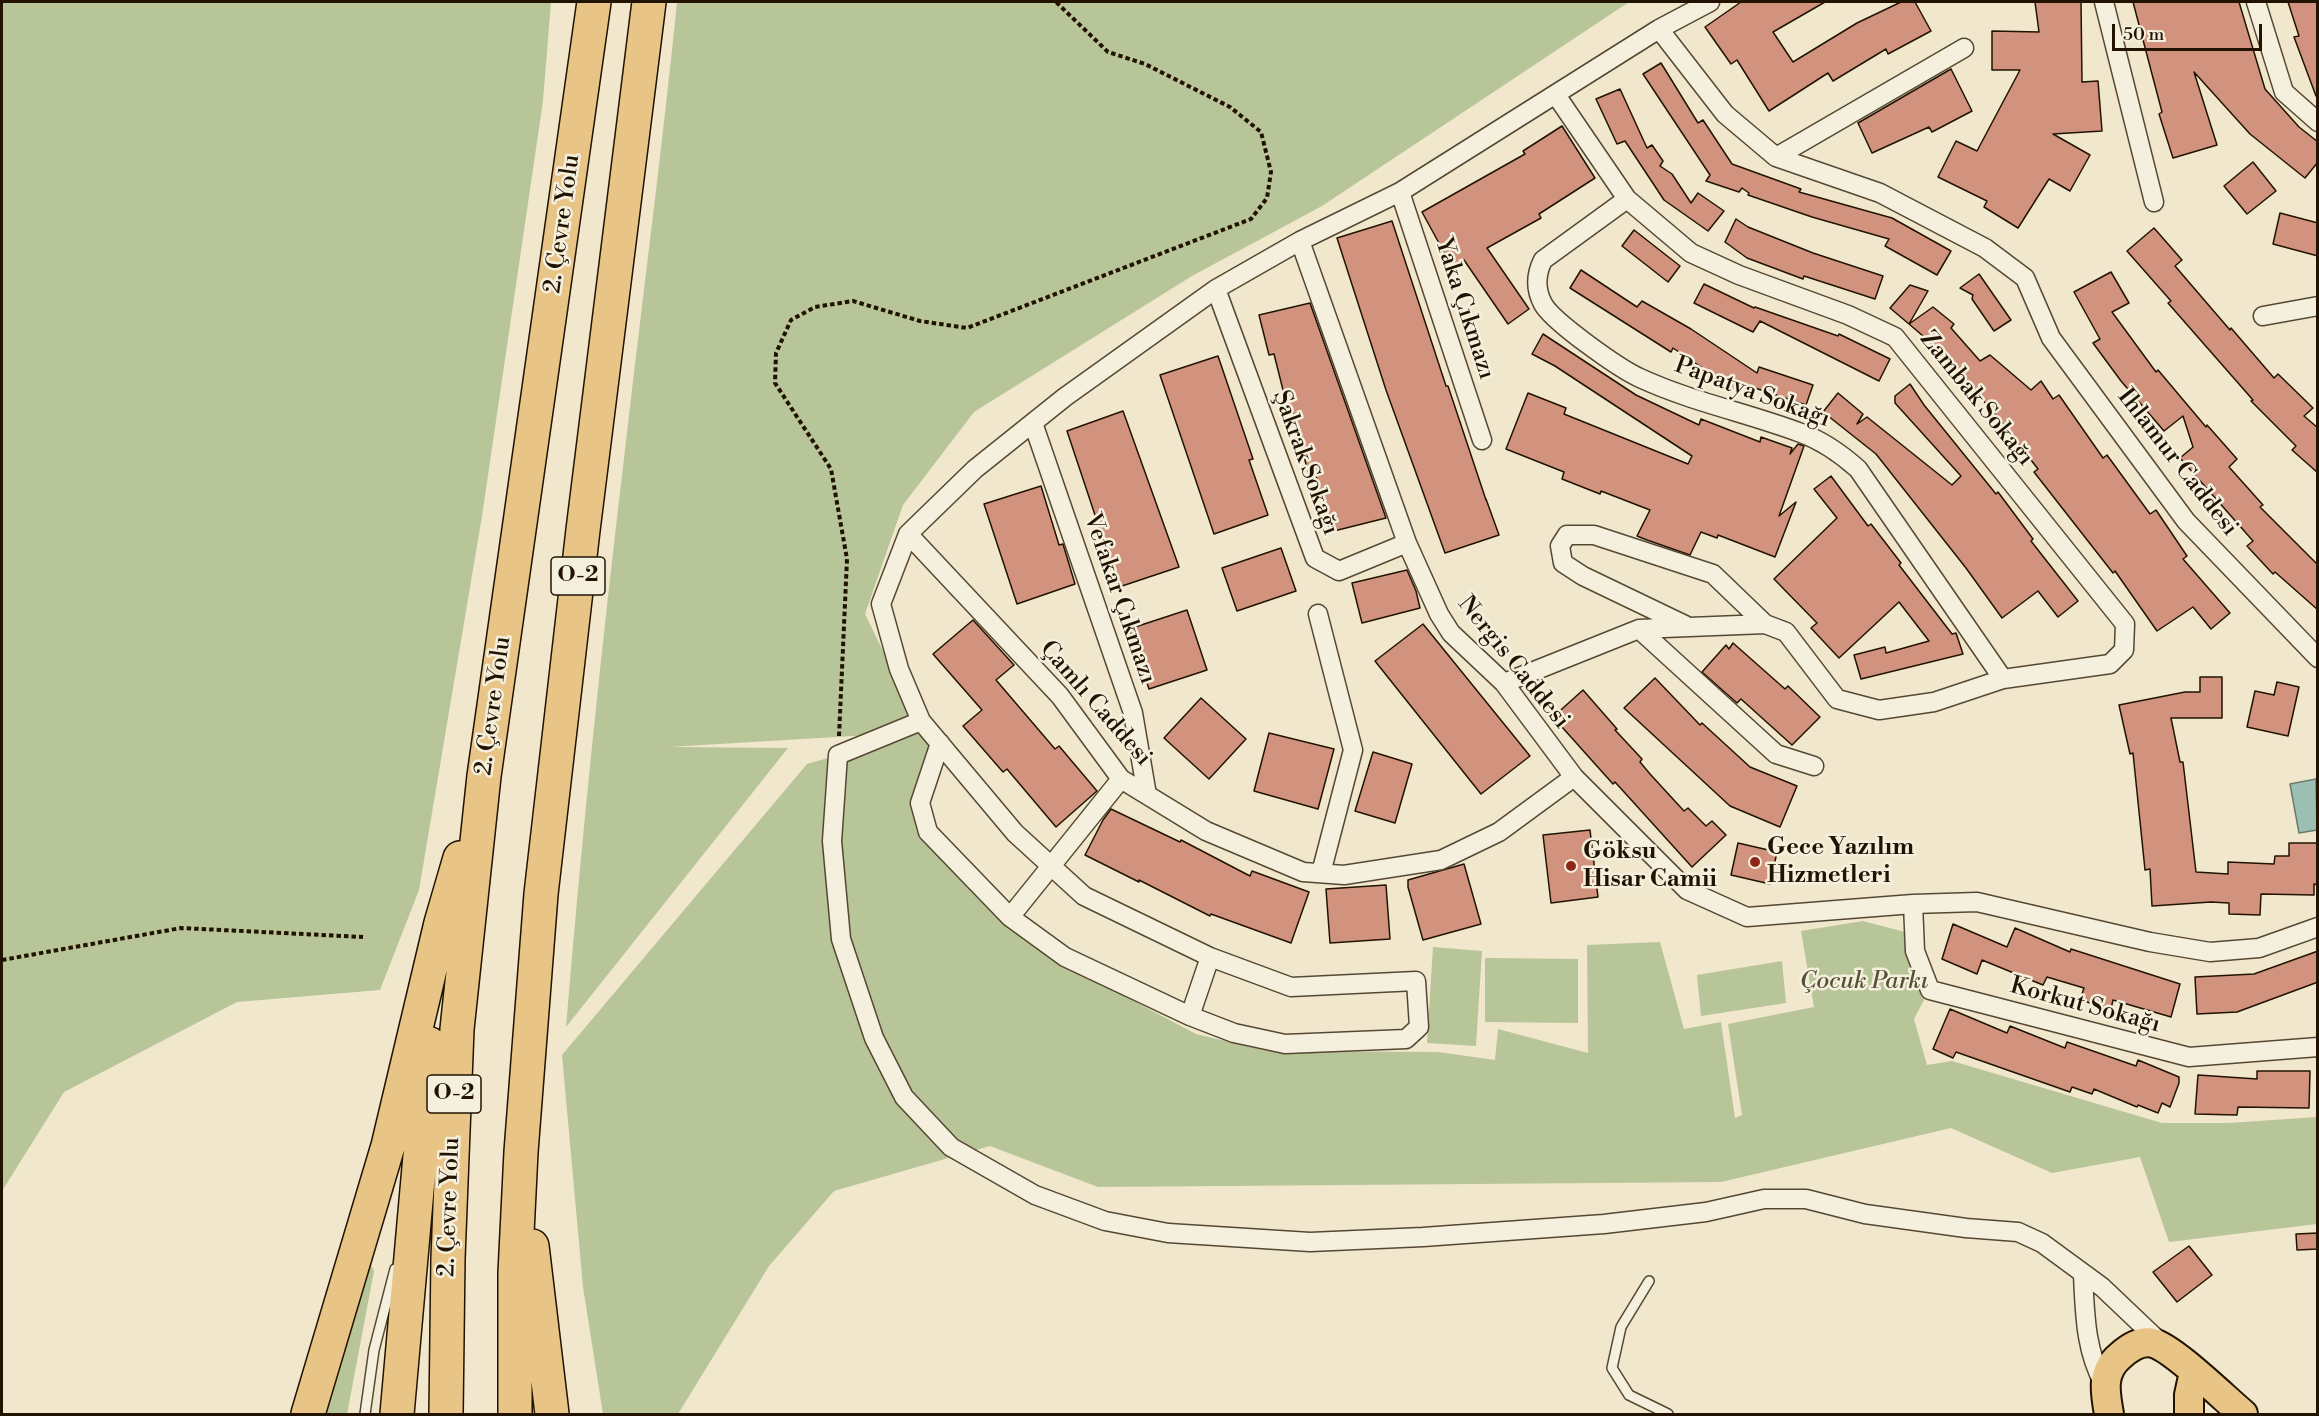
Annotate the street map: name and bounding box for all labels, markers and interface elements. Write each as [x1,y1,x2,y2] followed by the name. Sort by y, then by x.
[2115,12,2265,50] scale bar
[2123,23,2164,46] text: 50 m
[539,153,587,295] street label: 2. Çevre Yolu
[1428,235,1500,383] street label: Yaka Çıkmazı
[1913,326,2039,472] street label: Zambak Sokağı
[1670,352,1834,434] street label: Papatya Sokağı
[2111,384,2243,542] street label: Ihlamur Caddesi
[1266,387,1344,539] street label: Şakrak Sokağı
[1076,510,1162,688] street label: Vefakar Çıkmazı
[551,557,605,595] road number: O-2
[1451,591,1575,735] street label: Nergis Caddesi
[470,635,518,777] street label: 2. Çevre Yolu
[1033,636,1157,772] street label: Çamlı Caddesi
[1767,834,1914,890] place label: Gece Yazılım Hizmetleri
[1583,838,1717,894] place label: Göksu Hisar Camii
[1748,855,1762,869] marker: Gece Yazılım Hizmetleri
[1564,859,1578,873] marker: Göksu Hisar Camii
[1800,968,1928,996] park label: Çocuk Parkı
[2007,972,2163,1040] street label: Korkut Sokağı
[427,1075,481,1113] road number: O-2
[433,1137,467,1277] street label: 2. Çevre Yolu

